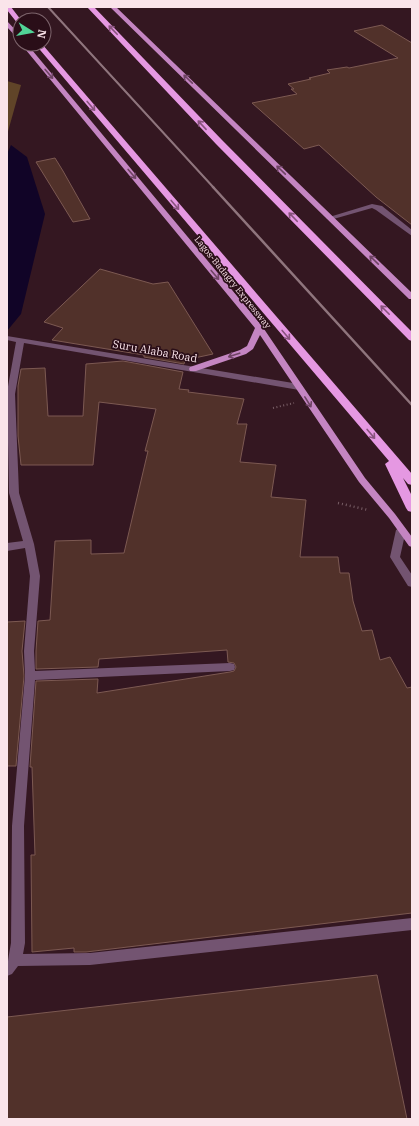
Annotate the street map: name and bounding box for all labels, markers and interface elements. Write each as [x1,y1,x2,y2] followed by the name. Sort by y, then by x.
[12,12,52,52] north arrow
[108,25,117,36] one-way arrow
[34,28,50,40] text: N
[44,69,53,79] one-way arrow
[183,74,193,84] one-way arrow
[86,100,95,111] one-way arrow
[197,120,207,130] one-way arrow
[276,165,286,175] one-way arrow
[127,169,136,180] one-way arrow
[170,199,179,210] one-way arrow
[289,212,298,222] one-way arrow
[192,234,274,331] street label: Lagos-Badagry Expressway
[369,256,379,265] one-way arrow
[210,269,219,280] one-way arrow
[380,305,390,315] one-way arrow
[282,330,291,341] one-way arrow
[112,337,199,365] street label: Suru Alaba Road
[228,352,241,359] one-way arrow
[304,396,312,407] one-way arrow
[366,429,375,440] one-way arrow

